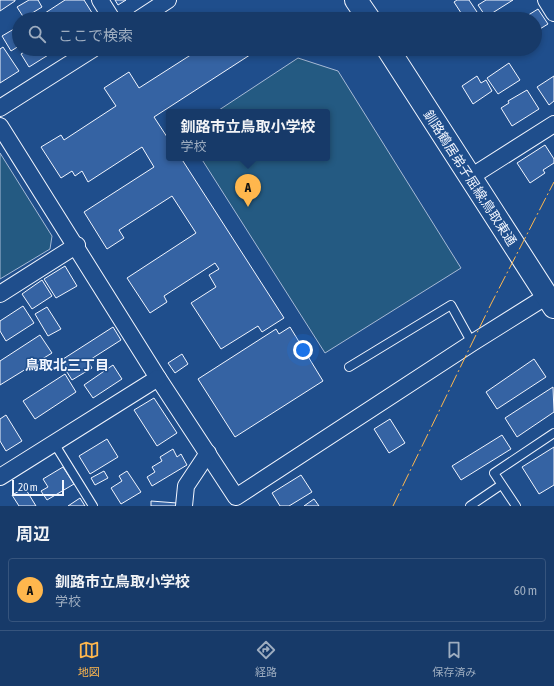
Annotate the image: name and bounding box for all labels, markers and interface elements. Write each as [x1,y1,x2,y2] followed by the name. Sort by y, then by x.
[12,12,542,56] search box
[26,23,48,45] icon: search
[58,27,133,44] text: ここで検索
[421,108,519,248] street label: 釧路鶴居弟子屈線;鳥取東通
[166,109,330,161] popup
[180,118,316,135] text: 釧路市立鳥取小学校
[180,139,207,154] text: 学校
[235,174,261,207] pin: A
[293,340,313,360] your location
[25,357,109,373] district label: 鳥取北三丁目
[12,478,64,497] scale bar
[18,481,38,493] text: 20 m
[16,524,50,544] text: 周辺
[55,573,190,590] text: 釧路市立鳥取小学校
[27,583,33,598] text: A
[514,583,537,598] text: 60 m
[55,594,81,609] text: 学校
[78,639,100,679] tab: 地図
[255,639,277,679] tab: 経路
[432,639,476,679] tab: 保存済み

